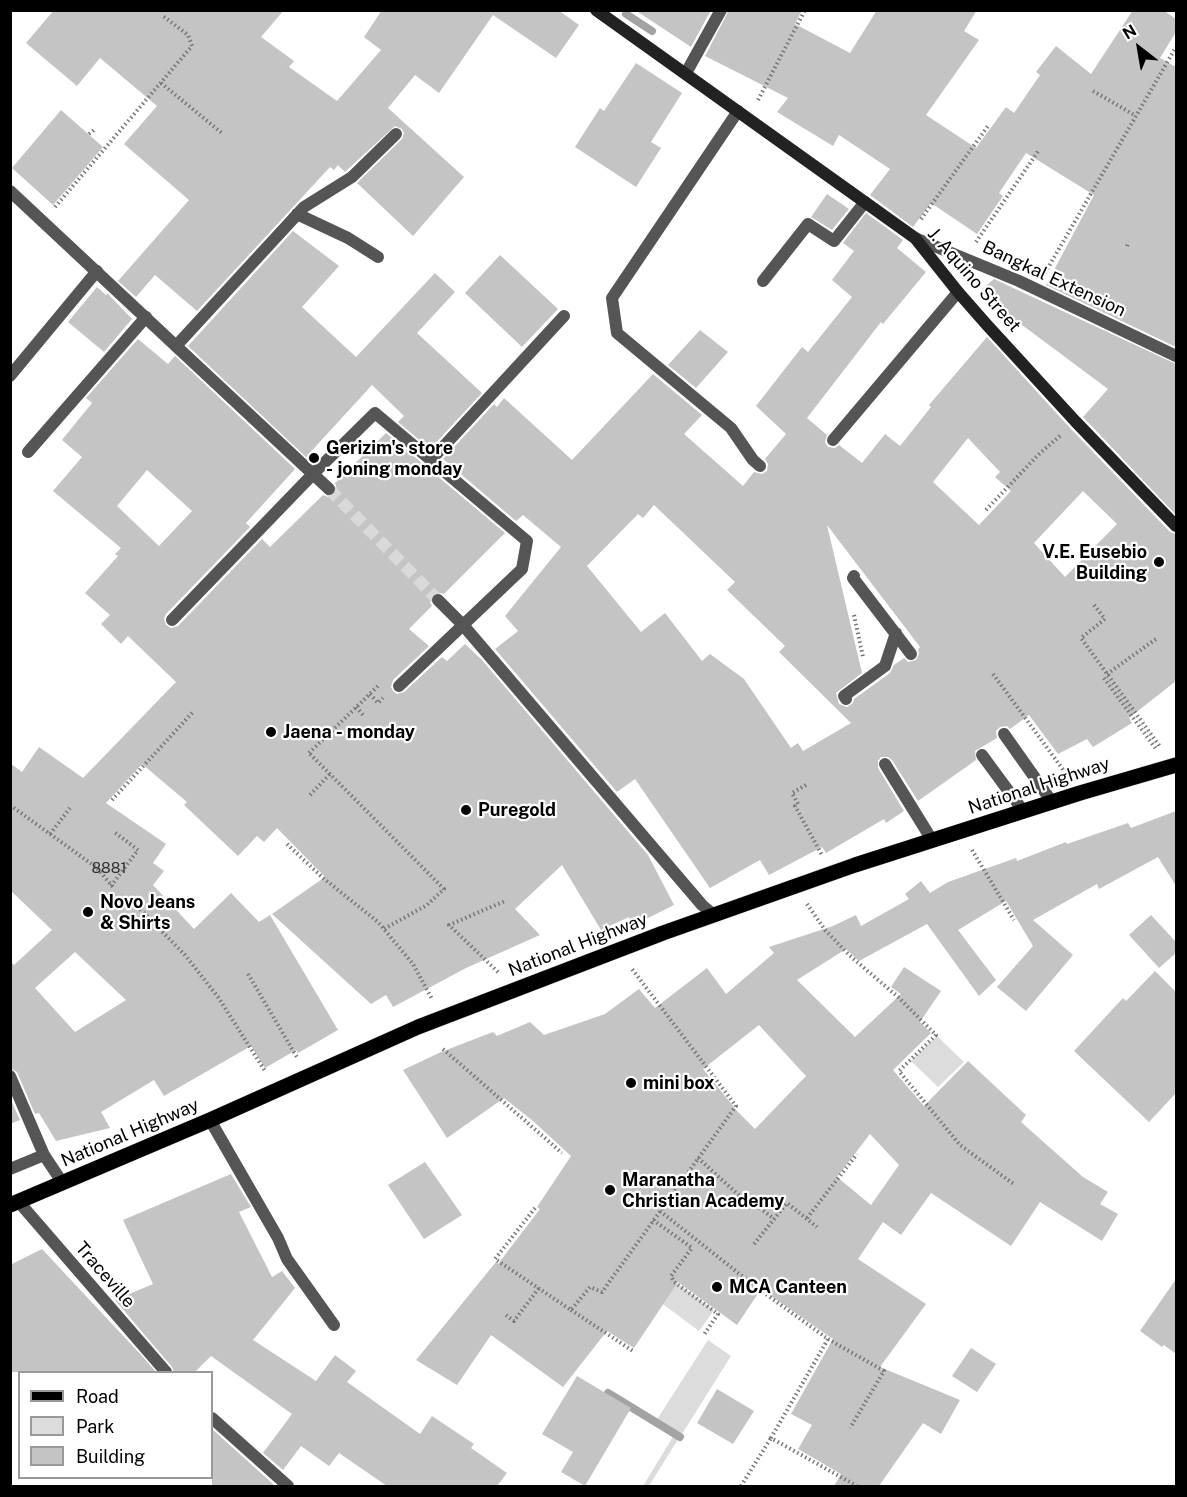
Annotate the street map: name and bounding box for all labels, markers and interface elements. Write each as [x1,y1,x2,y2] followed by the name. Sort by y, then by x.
[1109,18,1169,78] north arrow
[1119,21,1140,44] text: N
[923,223,1025,337] street label: J. Aquino Street
[979,236,1129,322] street label: Bangkal Extension
[326,437,462,480] place label: Gerizim's store - joning monday
[307,451,321,465] marker: Gerizim's store - joning monday
[1042,541,1147,584] place label: V.E. Eusebio Building
[1152,555,1166,569] marker: V.E. Eusebio Building
[283,721,415,743] place label: Jaena - monday
[264,725,278,739] marker: Jaena - monday
[966,753,1112,819] street label: National Highway
[478,799,556,821] place label: Puregold
[459,803,473,817] marker: Puregold
[91,859,127,877] house number: 8881
[100,891,195,934] place label: Novo Jeans & Shirts
[81,905,95,919] marker: Novo Jeans & Shirts
[505,908,651,982] street label: National Highway
[643,1072,715,1094] place label: mini box
[624,1076,638,1090] marker: mini box
[58,1094,202,1172] street label: National Highway
[622,1169,784,1212] place label: Maranatha Christian Academy
[603,1183,617,1197] marker: Maranatha Christian Academy
[70,1238,140,1312] street label: Traceville
[729,1276,847,1298] place label: MCA Canteen
[710,1280,724,1294] marker: MCA Canteen
[18,1371,213,1479] legend
[76,1386,119,1407] text: Road
[76,1416,114,1437] text: Park
[76,1446,145,1467] text: Building

